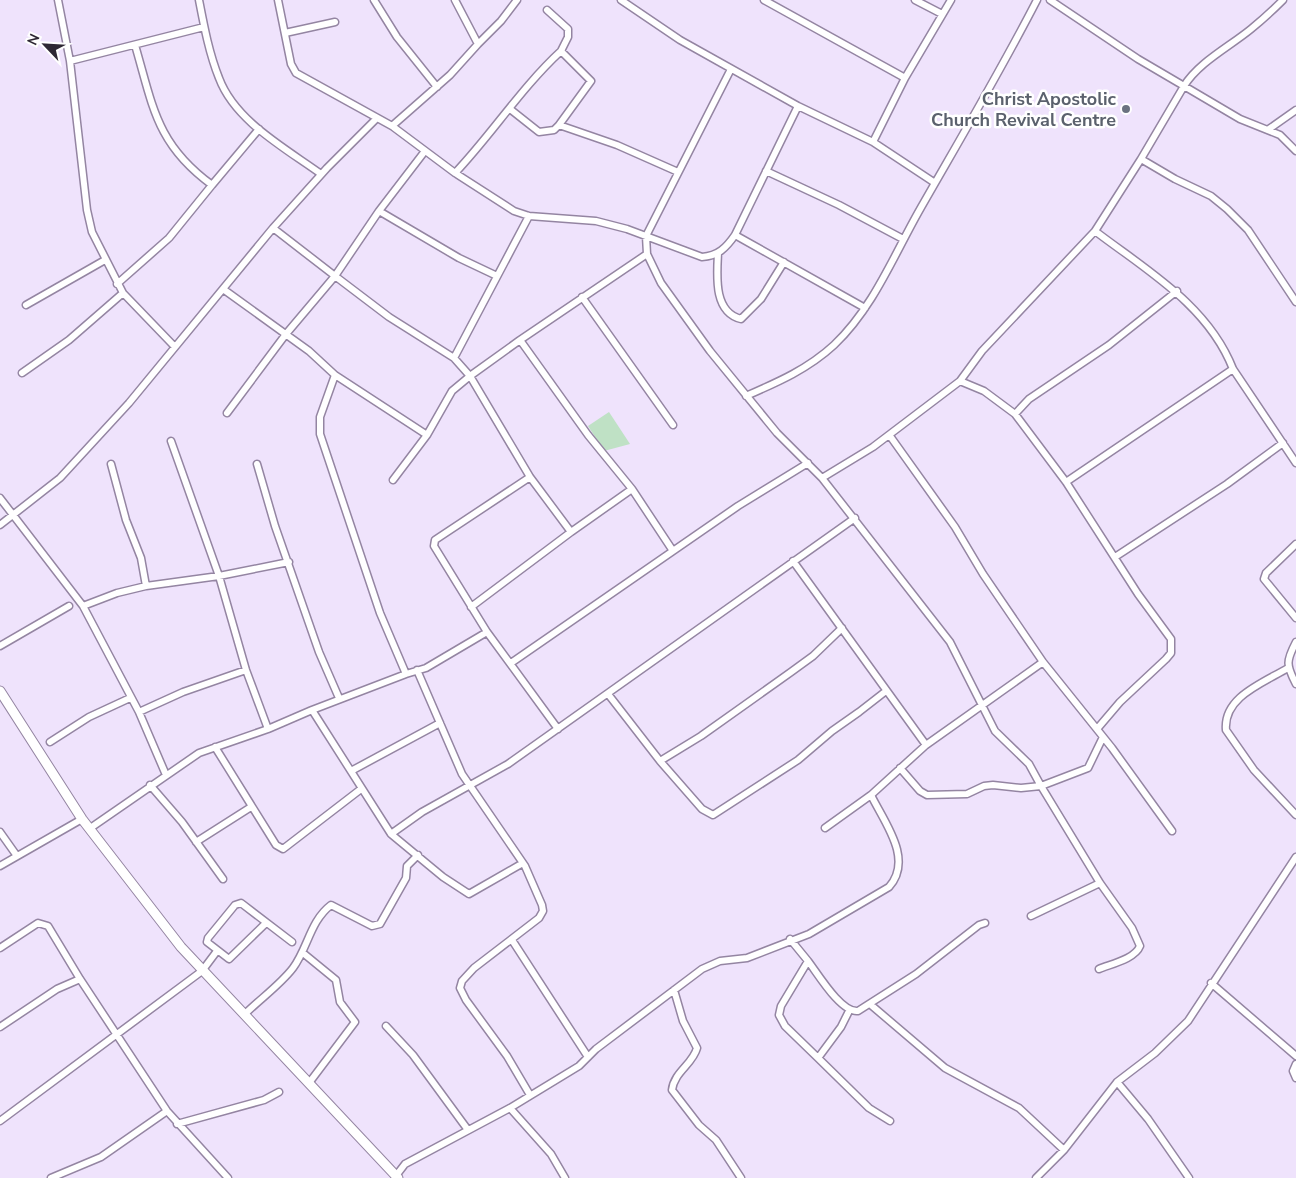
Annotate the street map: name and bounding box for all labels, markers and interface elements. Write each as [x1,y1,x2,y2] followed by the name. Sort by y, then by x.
[20,20,70,70] north arrow
[23,31,44,48] text: N
[931,87,1116,132] place label: Christ Apostolic Church Revival Centre
[1120,103,1132,115] marker: Christ Apostolic Church Revival Centre

